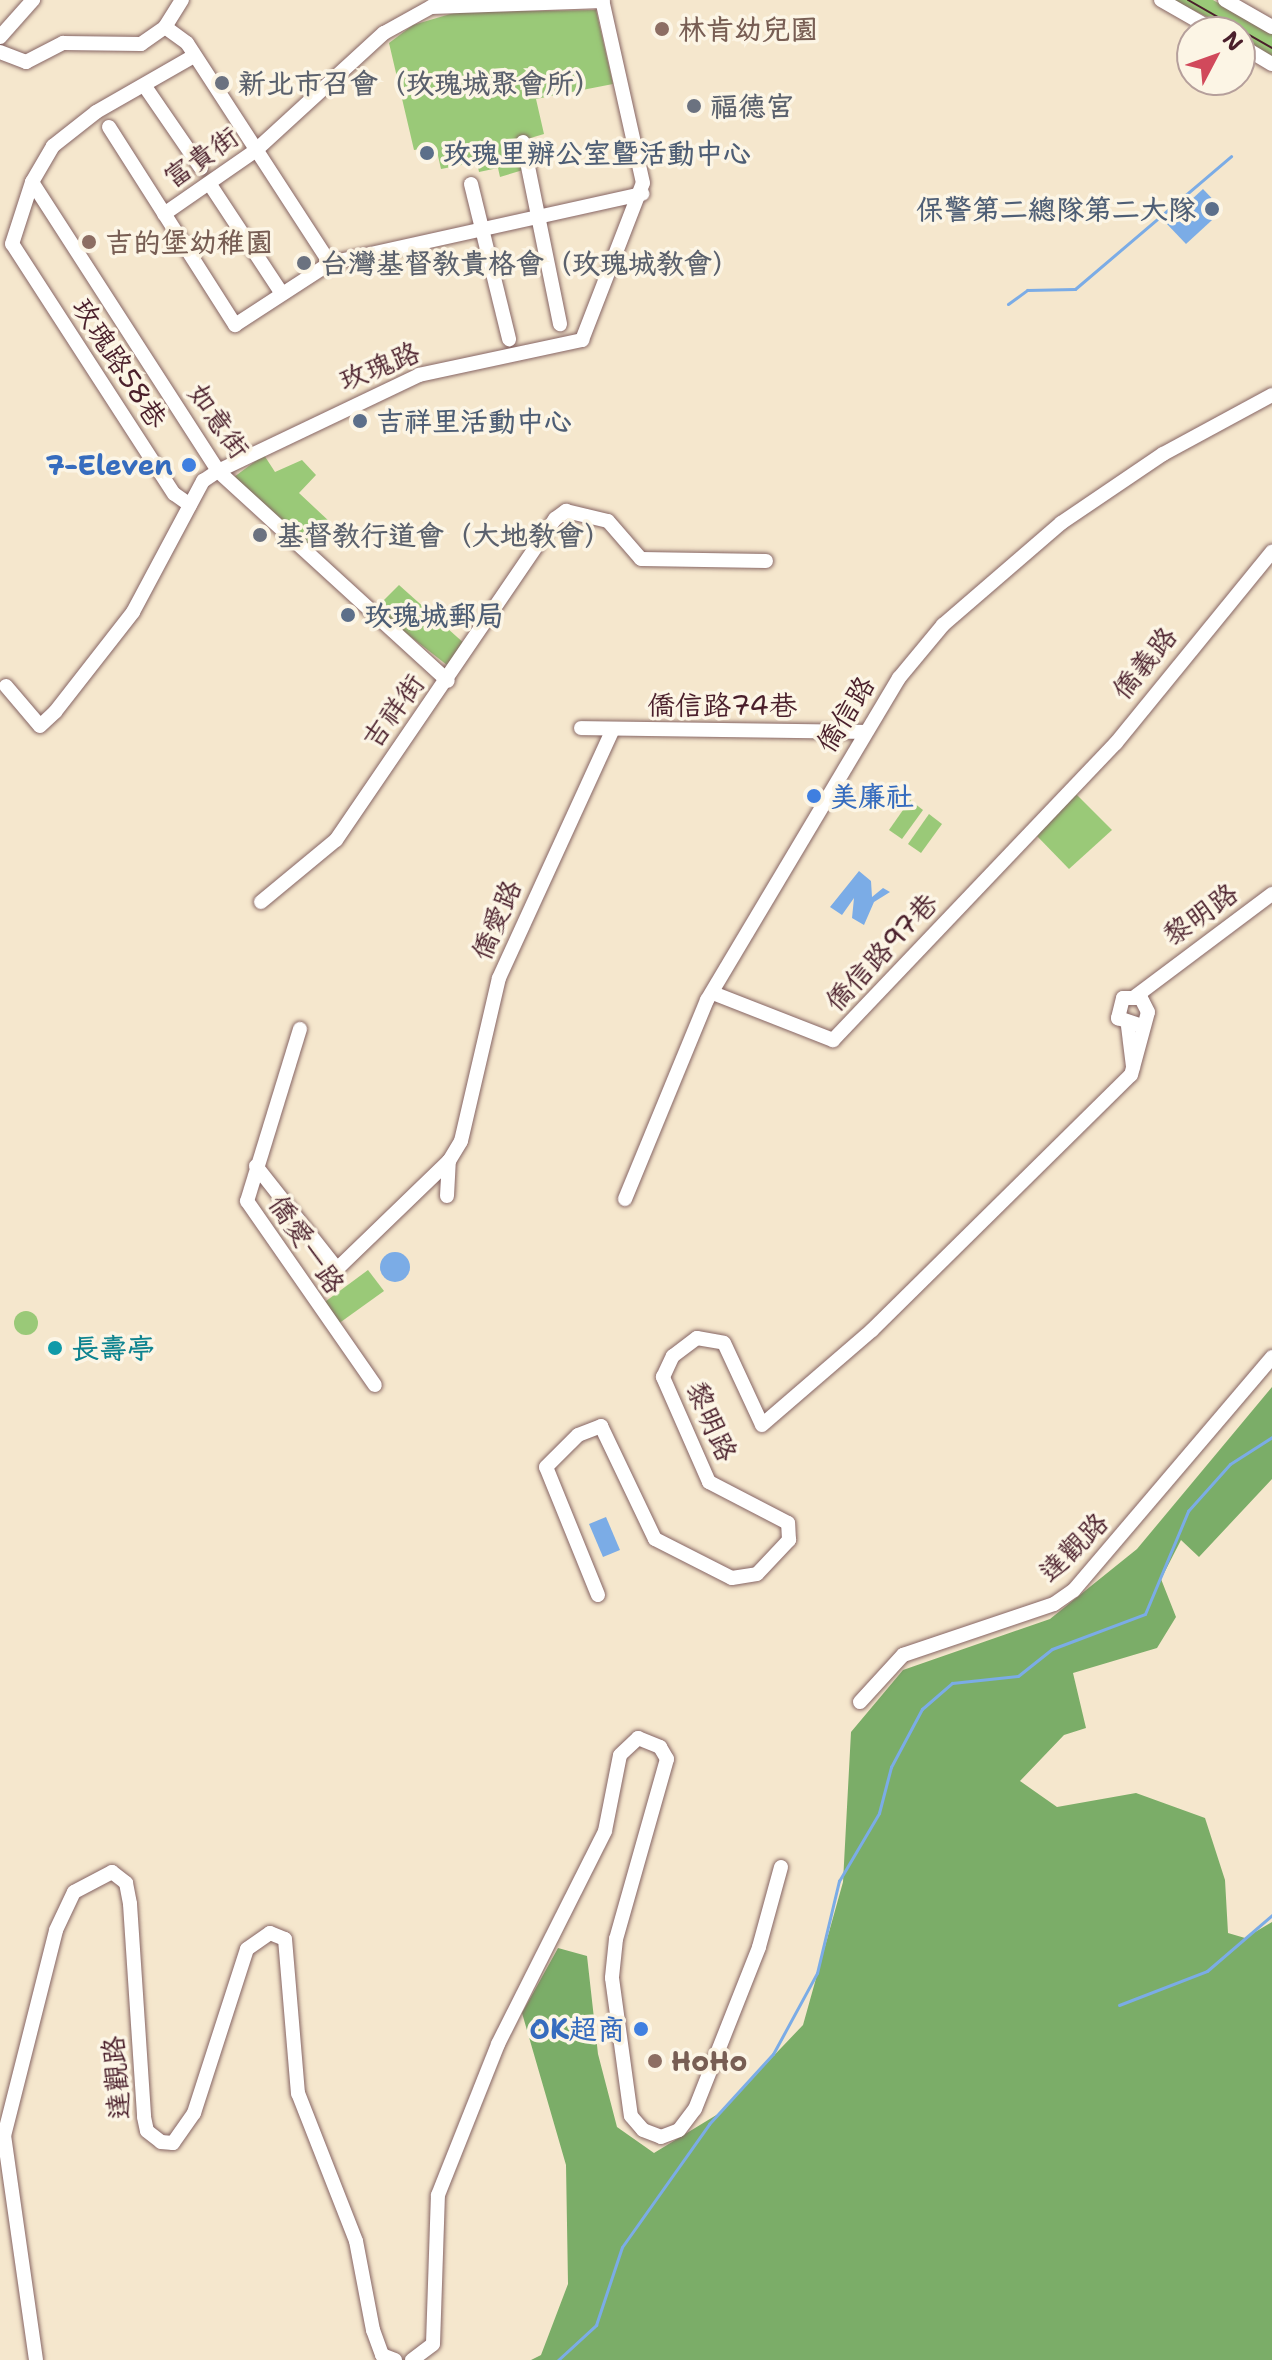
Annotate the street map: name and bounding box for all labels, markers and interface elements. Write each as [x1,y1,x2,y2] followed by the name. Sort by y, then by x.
[678,12,818,46] place label: 林肯幼兒園
[1176,16,1256,96] north arrow
[653,20,671,38] marker: 林肯幼兒園
[1216,25,1250,57] text: N
[238,66,602,100] place label: 新北市召會（玫瑰城聚會所）
[213,74,231,92] marker: 新北市召會（玫瑰城聚會所）
[710,89,794,123] place label: 福德宮
[685,97,703,115] marker: 福德宮
[157,119,245,195] street label: 富貴街
[443,136,751,170] place label: 玫瑰里辦公室暨活動中心
[418,144,436,162] marker: 玫瑰里辦公室暨活動中心
[916,192,1196,226] place label: 保警第二總隊第二大隊
[1203,200,1221,218] marker: 保警第二總隊第二大隊
[105,225,273,259] place label: 吉的堡幼稚園
[80,233,98,251] marker: 吉的堡幼稚園
[320,246,740,280] place label: 台灣基督教貴格會（玫瑰城教會）
[295,254,313,272] marker: 台灣基督教貴格會（玫瑰城教會）
[66,292,174,434] street label: 玫瑰路58巷
[334,335,424,397] street label: 玫瑰路
[181,377,257,465] street label: 如意街
[376,404,572,438] place label: 吉祥里活動中心
[351,412,369,430] marker: 吉祥里活動中心
[45,448,173,482] place label: 7-Eleven
[180,456,198,474] marker: 7-Eleven
[276,518,612,552] place label: 基督教行道會（大地教會）
[251,526,269,544] marker: 基督教行道會（大地教會）
[364,598,504,632] place label: 玫瑰城郵局
[339,606,357,624] marker: 玫瑰城郵局
[1105,620,1183,706] street label: 僑義路
[355,667,431,755] street label: 吉祥街
[808,669,882,759] street label: 僑信路
[647,688,797,722] street label: 僑信路74巷
[830,779,914,813] place label: 美廉社
[805,787,823,805] marker: 美廉社
[464,875,528,965] street label: 僑愛路
[1156,876,1244,952] street label: 黎明路
[818,886,944,1018] street label: 僑信路97巷
[262,1188,352,1300] street label: 僑愛一路
[71,1331,155,1365] place label: 長壽亭
[46,1339,64,1357] marker: 長壽亭
[680,1376,744,1466] street label: 黎明路
[1031,1505,1115,1589] street label: 達觀路
[529,2012,625,2046] place label: OK超商
[632,2020,650,2038] marker: OK超商
[96,2035,136,2121] street label: 達觀路
[671,2044,747,2078] place label: HoHo
[646,2052,664,2070] marker: HoHo

